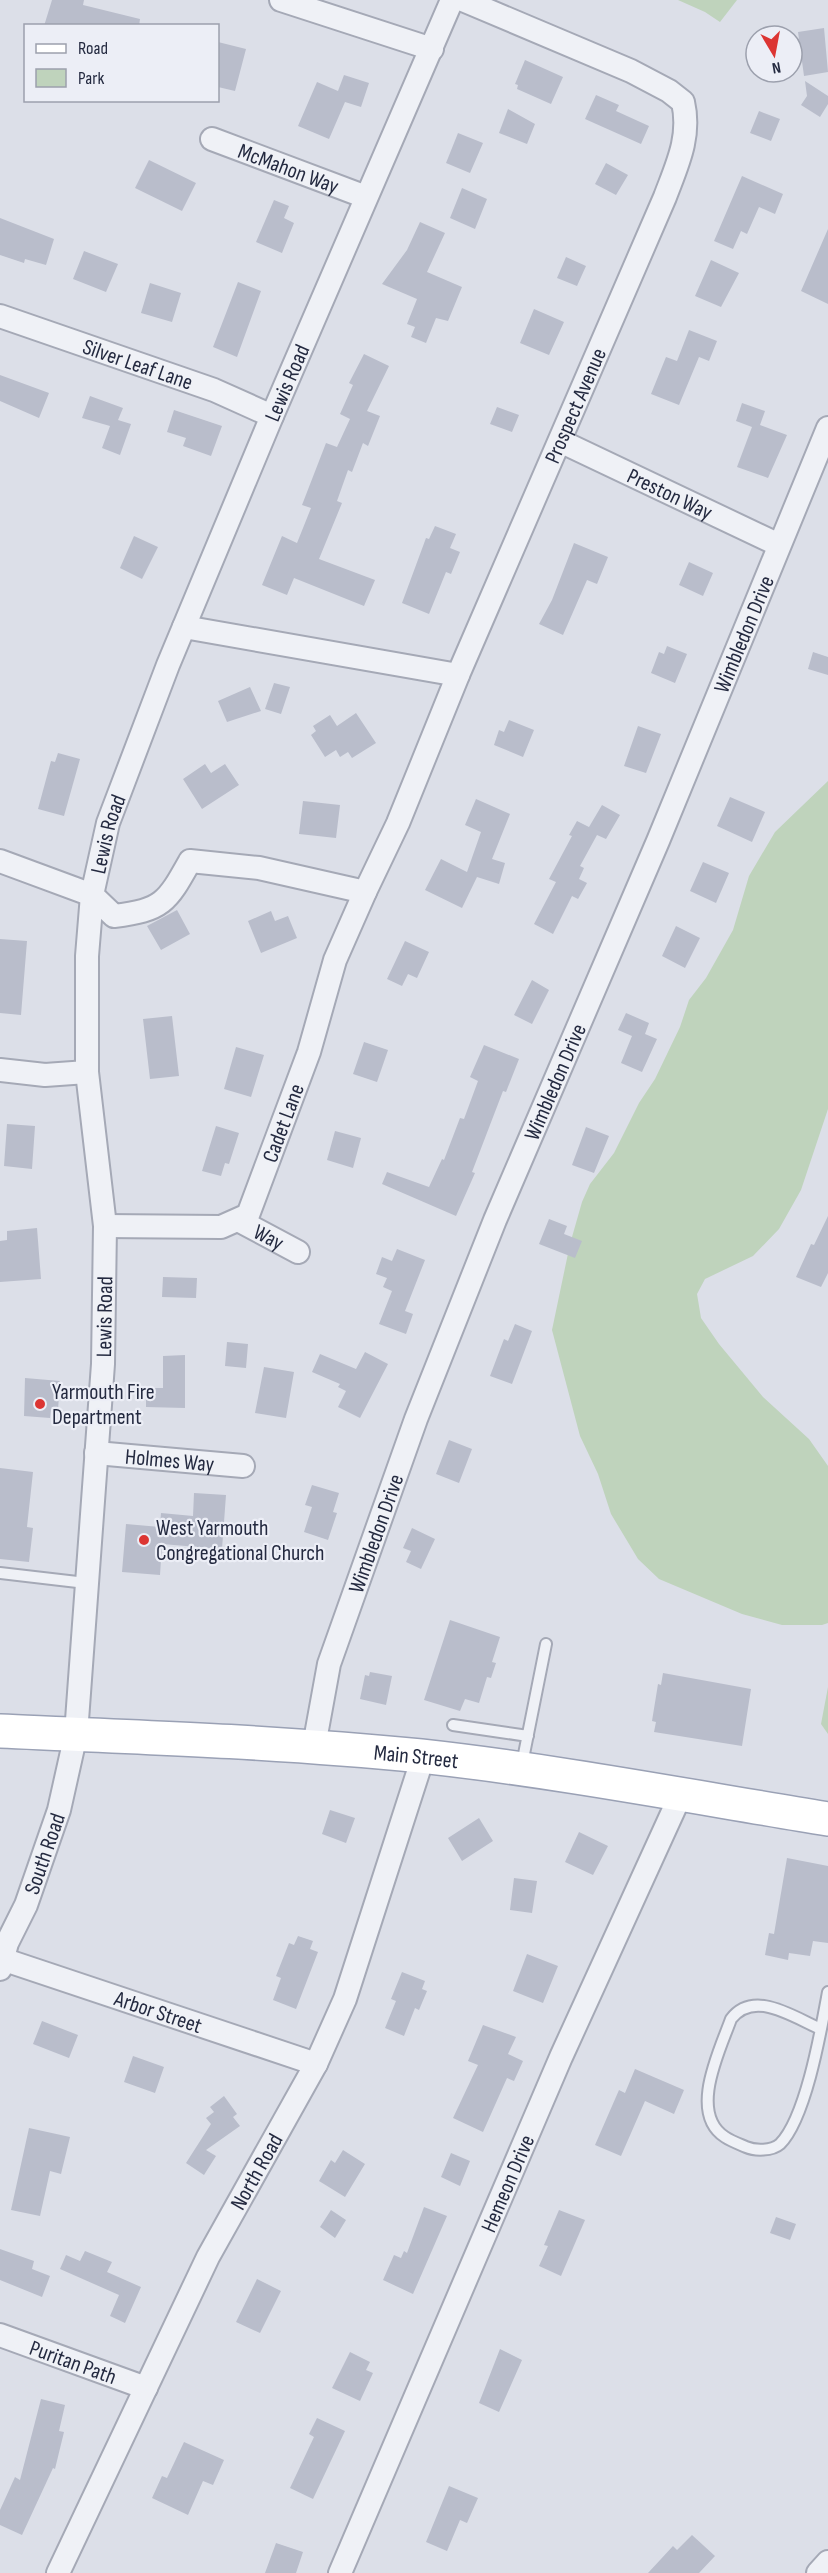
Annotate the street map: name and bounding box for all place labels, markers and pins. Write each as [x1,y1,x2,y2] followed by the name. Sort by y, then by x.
[52,1379,155,1431] place label: Yarmouth Fire Department
[33,1397,47,1411] marker: Yarmouth Fire Department
[156,1515,324,1567] place label: West Yarmouth Congregational Church
[137,1533,151,1547] marker: West Yarmouth Congregational Church

